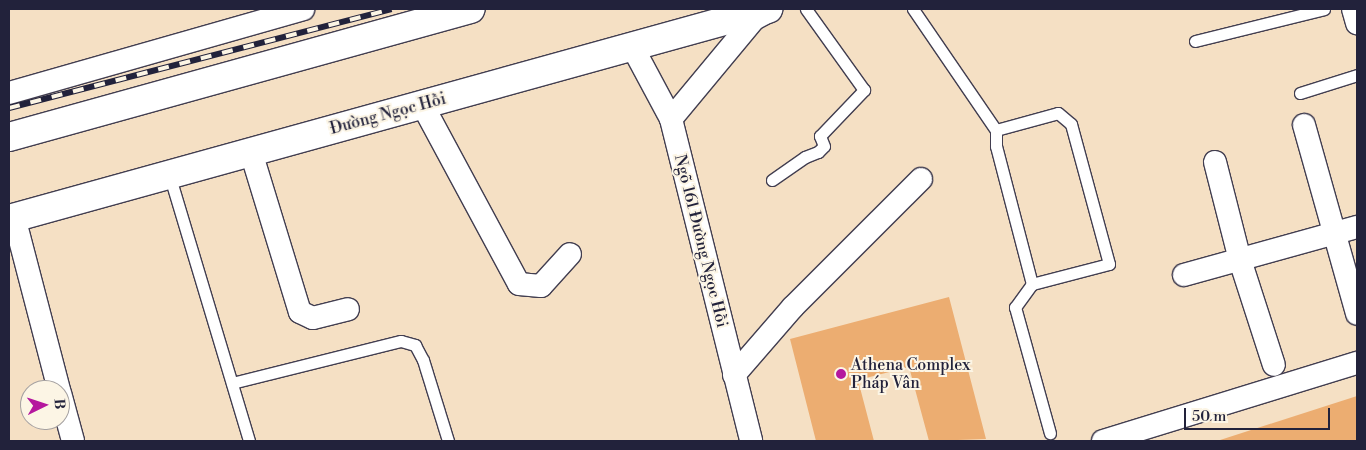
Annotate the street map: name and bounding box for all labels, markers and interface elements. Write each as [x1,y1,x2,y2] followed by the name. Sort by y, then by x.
[328,89,448,139] street label: Đường Ngọc Hồi
[670,153,732,329] street label: Ngõ 161 Đường Ngọc Hồi
[851,355,970,393] place label: Athena Complex Pháp Vân
[835,368,847,380] marker: Athena Complex Pháp Vân
[20,380,70,430] north arrow
[50,398,68,410] text: B
[1186,398,1332,430] scale bar
[1192,407,1226,426] text: 50 m

